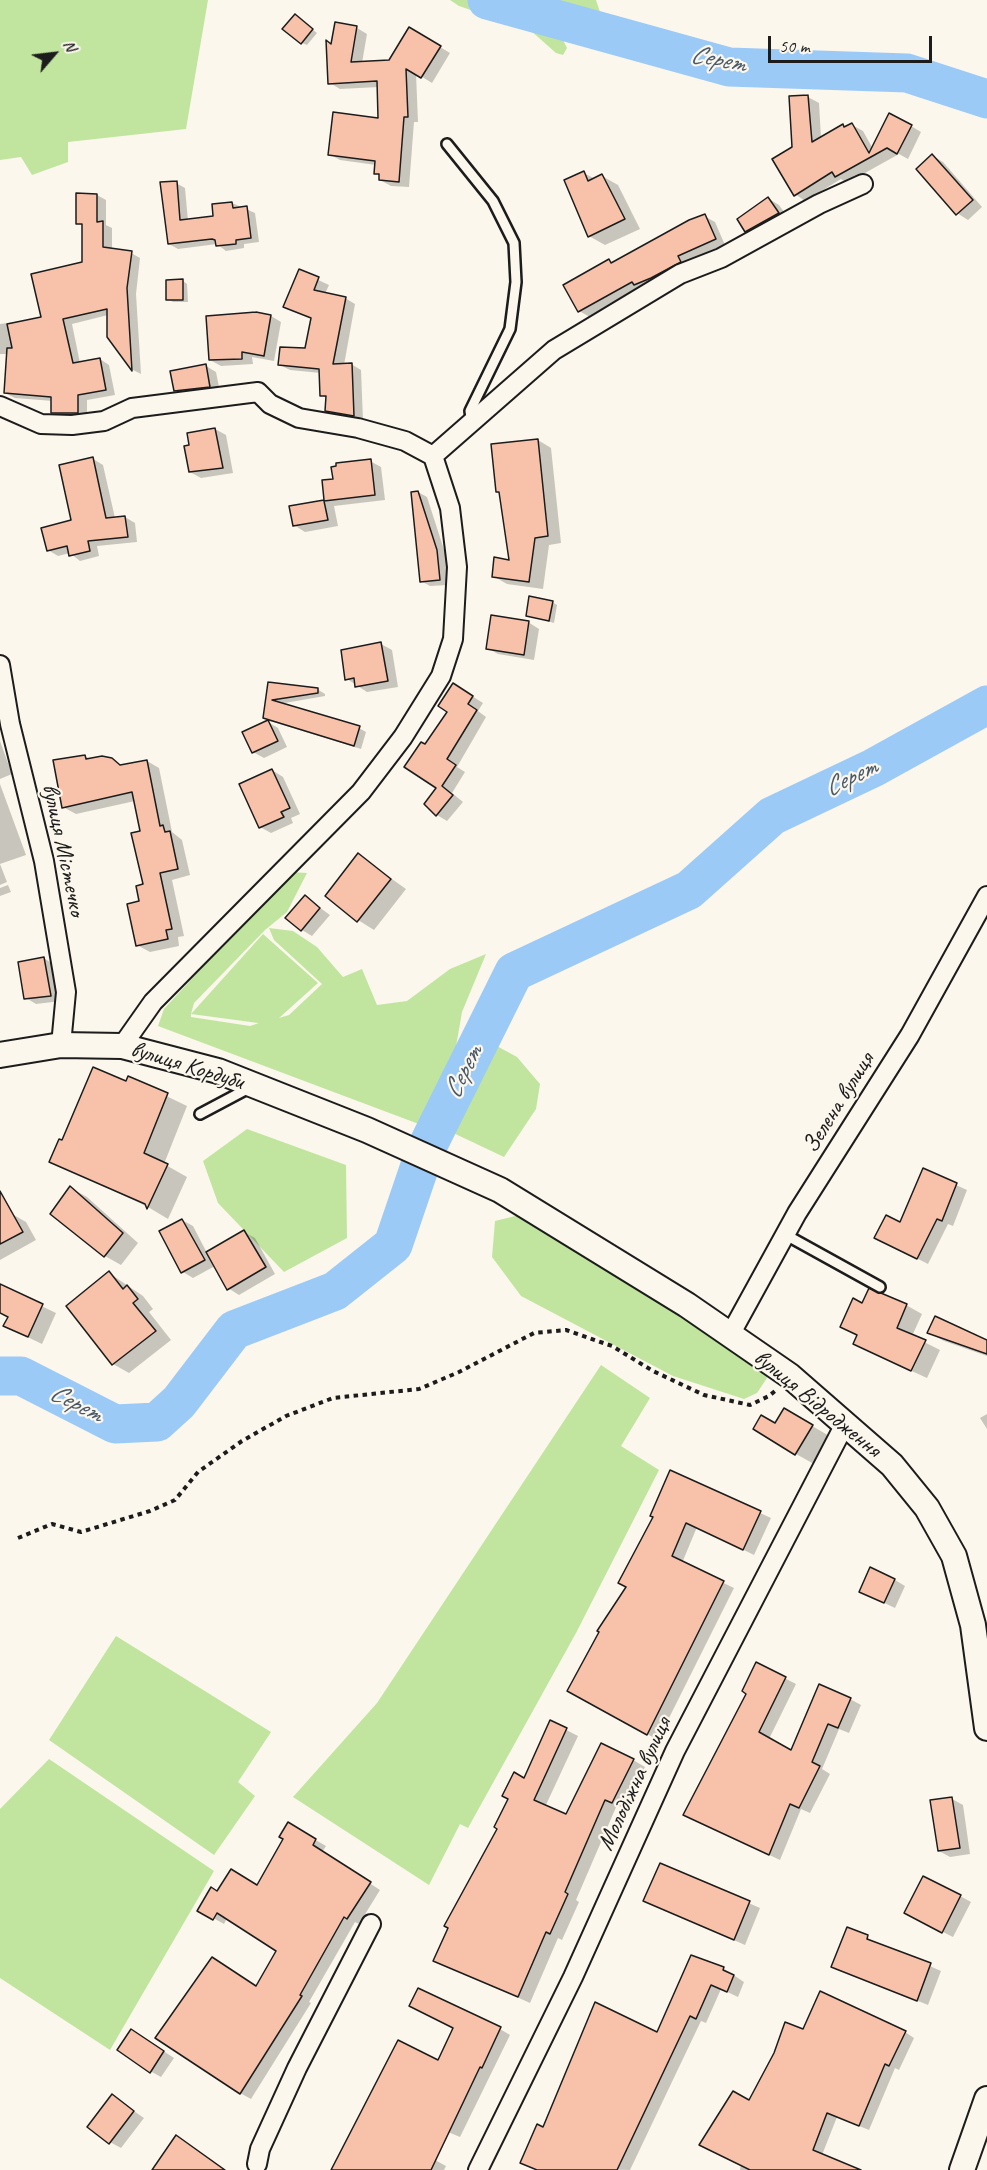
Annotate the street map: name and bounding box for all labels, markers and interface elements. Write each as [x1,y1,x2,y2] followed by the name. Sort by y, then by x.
[24,24,84,84] north arrow
[771,24,934,62] scale bar
[779,35,810,57] text: 50 m
[59,36,81,55] text: N
[688,39,748,81] water label: Серет
[819,752,883,804] water label: Серет
[35,781,91,919] street label: вулиця Містечко
[127,1035,247,1097] street label: вулиця Кордуби
[438,1040,490,1104] water label: Серет
[797,1047,881,1159] street label: Зелена вулиця
[747,1344,887,1464] street label: вулиця Відродження
[44,1378,108,1430] water label: Серет
[592,1713,678,1855] street label: Молодіжна вулиця

